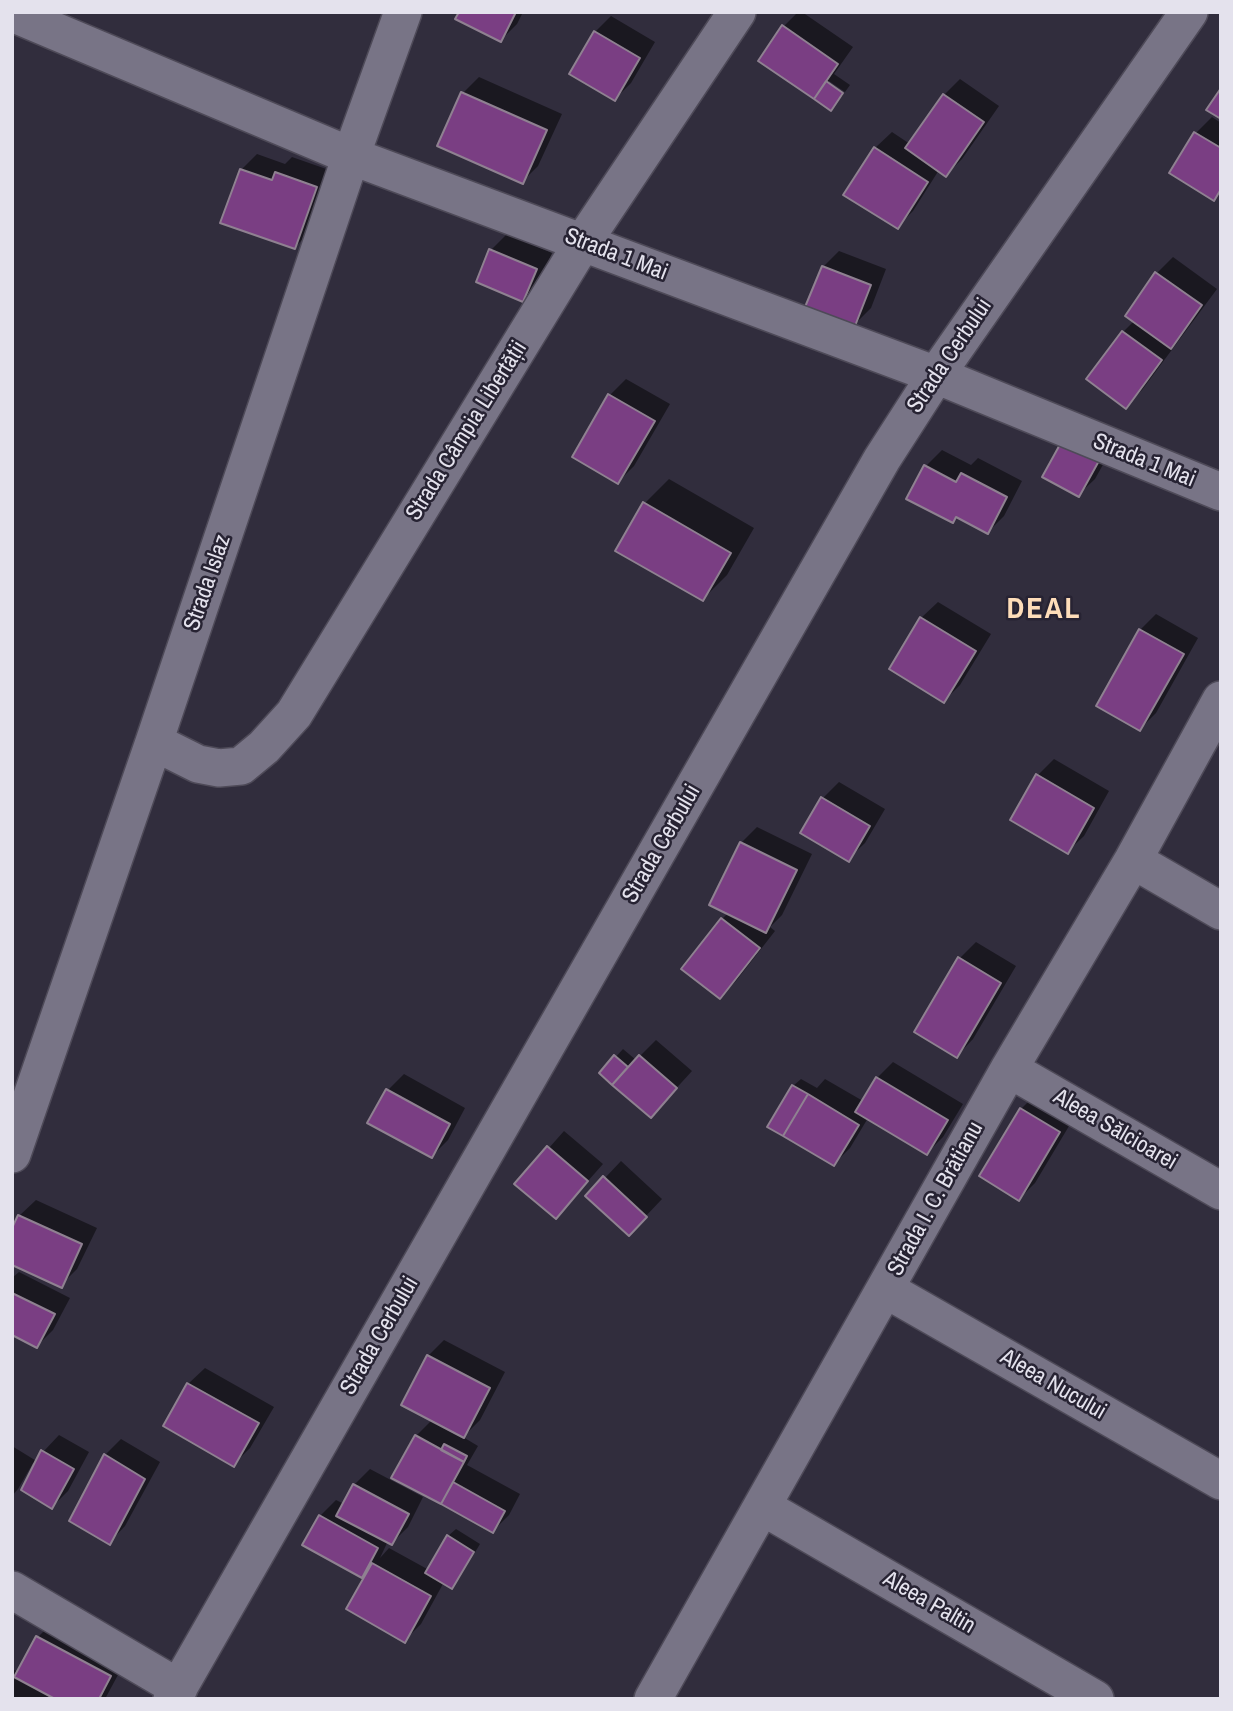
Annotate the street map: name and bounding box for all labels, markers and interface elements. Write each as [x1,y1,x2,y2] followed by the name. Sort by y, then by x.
[561,223,671,287] street label: Strada 1 Mai
[902,294,998,418] street label: Strada Cerbului
[401,336,533,526] street label: Strada Câmpia Libertății
[1089,428,1199,494] street label: Strada 1 Mai
[179,531,237,635] street label: Strada Islaz
[1007,592,1081,628] district label: DEAL
[617,780,707,908] street label: Strada Cerbului
[1048,1083,1182,1177] street label: Aleea Sălcioarei
[882,1117,990,1281] street label: Strada I. C. Brătianu
[335,1272,425,1400] street label: Strada Cerbului
[995,1344,1111,1426] street label: Aleea Nucului
[878,1566,980,1640] street label: Aleea Paltin

